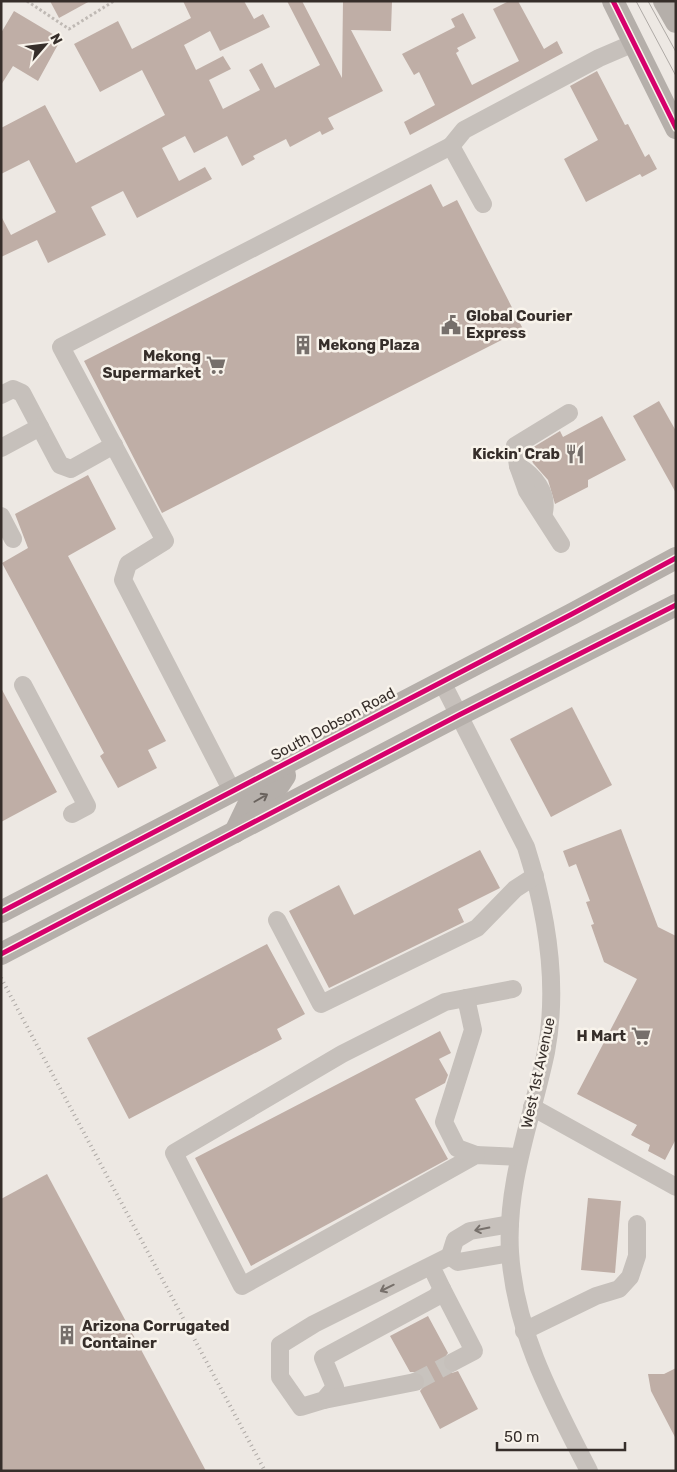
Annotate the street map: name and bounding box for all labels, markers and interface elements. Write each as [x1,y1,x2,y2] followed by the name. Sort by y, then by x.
[20,20,70,70] north arrow
[46,31,66,48] text: N
[466,307,572,342] place label: Global Courier Express
[440,314,462,336] public building icon: Global Courier Express
[292,334,314,356] building icon: Mekong Plaza
[318,336,420,354] place label: Mekong Plaza
[103,347,201,382] place label: Mekong Supermarket
[205,354,227,376] supermarket icon: Mekong Supermarket
[564,443,586,465] restaurant icon: Kickin' Crab
[472,445,560,463] place label: Kickin' Crab
[268,684,398,764] street label: South Dobson Road
[253,792,267,802] one-way arrow
[517,1016,559,1130] street label: West 1st Avenue
[630,1025,652,1047] supermarket icon: H Mart
[577,1027,626,1045] place label: H Mart
[474,1225,490,1235] one-way arrow
[380,1284,395,1293] one-way arrow
[82,1317,230,1352] place label: Arizona Corrugated Container
[56,1324,78,1346] building icon: Arizona Corrugated Container
[497,1420,624,1452] scale bar
[504,1428,539,1446] text: 50 m

